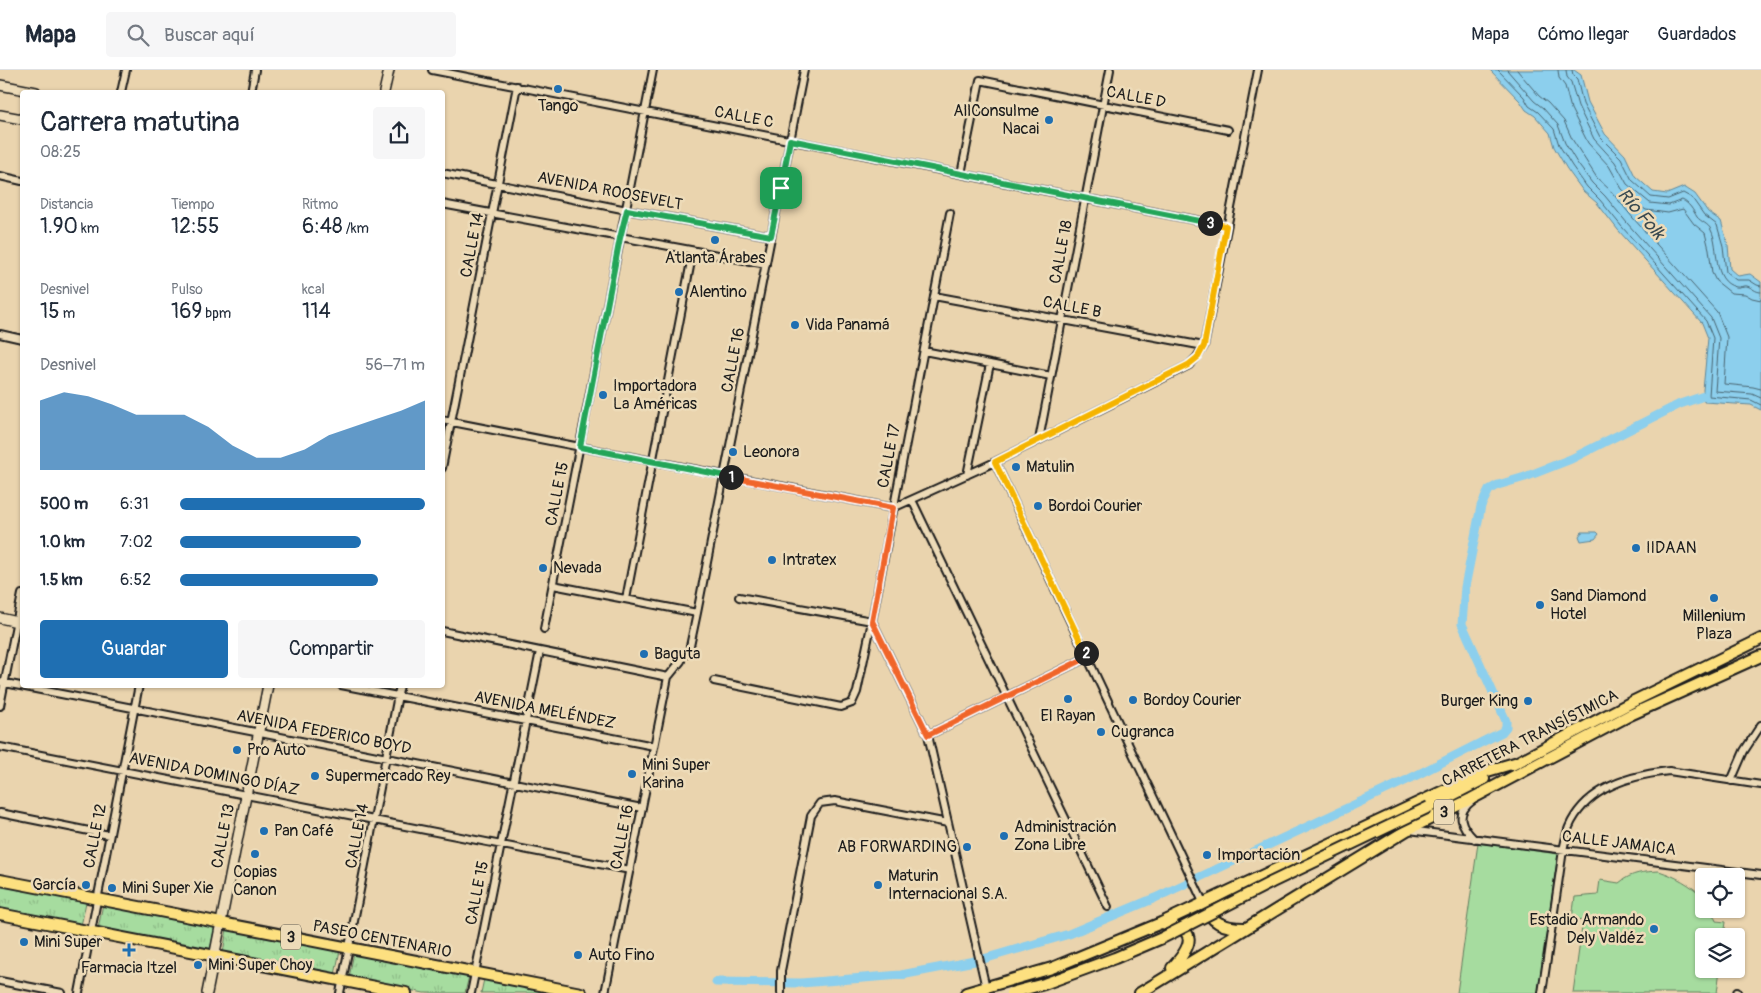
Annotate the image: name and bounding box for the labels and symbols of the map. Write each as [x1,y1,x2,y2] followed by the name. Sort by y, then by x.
[1105,81,1167,113] street label: CALLE D
[552,83,564,95] marker: Tango
[538,96,579,116] place label: Tango
[713,101,775,133] street label: CALLE C
[953,101,1039,139] place label: AllConsulme Nacai
[1043,114,1055,126] marker: AllConsulme Nacai
[536,167,684,215] street label: AVENIDA ROOSEVELT
[760,167,802,209] pin
[1612,184,1670,245] water label: Río Folk
[1198,210,1222,236] pin: 3
[456,211,488,279] street label: CALLE 14
[1045,218,1077,286] street label: CALLE 18
[709,234,721,246] marker: Atlanta Árabes
[665,248,765,268] place label: Atlanta Árabes
[689,282,747,302] place label: Alentino
[673,286,685,298] marker: Alentino
[1041,292,1103,322] street label: CALLE B
[805,315,890,335] place label: Vida Panamá
[789,319,801,331] marker: Vida Panamá
[717,326,749,394] street label: CALLE 16
[613,376,697,414] place label: Importadora La Américas
[597,389,609,401] marker: Importadora La Américas
[873,422,905,490] street label: CALLE 17
[743,442,799,462] place label: Leonora
[727,446,739,458] marker: Leonora
[1026,457,1075,477] place label: Matulin
[541,460,573,528] street label: CALLE 15
[1010,461,1022,473] marker: Matulin
[718,464,744,490] pin: 1
[1048,496,1142,516] place label: Bordoi Courier
[1032,500,1044,512] marker: Bordoi Courier
[1646,538,1697,558] place label: IIDAAN
[1630,542,1642,554] marker: IIDAAN
[782,550,837,570] place label: Intratex
[766,554,778,566] marker: Intratex
[553,558,602,578] place label: Nevada
[537,562,549,574] marker: Nevada
[1550,586,1647,624] place label: Sand Diamond Hotel
[1708,592,1720,604] marker: Millenium Plaza
[1534,599,1546,611] marker: Sand Diamond Hotel
[1682,606,1746,644] place label: Millenium Plaza
[1074,640,1098,666] pin: 2
[654,644,700,664] place label: Baguta
[638,648,650,660] marker: Baguta
[1439,685,1621,791] street label: CARRETERA TRANSÍSTMICA
[473,686,617,734] street label: AVENIDA MELÉNDEZ
[1143,690,1241,710] place label: Bordoy Courier
[1441,691,1518,711] place label: Burger King
[1062,693,1074,705] marker: El Rayan
[1127,694,1139,706] marker: Bordoy Courier
[1522,695,1534,707] marker: Burger King
[235,705,413,759] street label: AVENIDA FEDERICO BOYD
[1040,706,1096,726] place label: El Rayan
[1111,722,1174,742] place label: Cugranca
[1095,726,1107,738] marker: Cugranca
[247,740,306,760] place label: Pro Auto
[231,744,243,756] marker: Pro Auto
[127,748,301,800] street label: AVENIDA DOMINGO DÍAZ
[642,755,710,793] place label: Mini Super Karina
[325,766,451,786] place label: Supermercado Rey
[626,768,638,780] marker: Mini Super Karina
[309,770,321,782] marker: Supermercado Rey
[1434,800,1454,824] road number: 3
[79,802,111,870] street label: CALLE 12
[207,802,239,870] street label: CALLE 13
[341,802,373,870] street label: CALLE 14
[606,803,638,871] street label: CALLE 16
[1014,817,1117,855] place label: Administración Zona Libre
[274,821,334,841] place label: Pan Café
[258,825,270,837] marker: Pan Café
[1561,826,1677,860] street label: CALLE JAMAICA
[998,830,1010,842] marker: Administración Zona Libre
[837,837,957,857] place label: AB FORWARDING
[961,841,973,853] marker: AB FORWARDING
[1217,845,1300,865] place label: Importación
[249,848,261,860] marker: Copias Canon
[1201,849,1213,861] marker: Importación
[461,859,493,927] street label: CALLE 15
[233,862,277,900] place label: Copias Canon
[888,866,1008,904] place label: Maturin Internacional S.A.
[32,875,76,895] place label: García
[122,878,214,898] place label: Mini Super Xie
[80,879,92,891] marker: García
[872,879,884,891] marker: Maturin Internacional S.A.
[106,882,118,894] marker: Mini Super Xie
[1529,910,1644,948] place label: Estadio Armando Dely Valdéz
[311,916,453,962] street label: PASEO CENTENARIO
[1648,923,1660,935] marker: Estadio Armando Dely Valdéz
[281,924,301,950] road number: 3
[34,932,102,952] place label: Mini Super
[18,936,30,948] marker: Mini Super
[123,944,135,956] marker: Farmacia Itzel
[588,945,655,965] place label: Auto Fino
[572,949,584,961] marker: Auto Fino
[208,955,313,975] place label: Mini Super Choy
[81,958,177,978] place label: Farmacia Itzel
[192,959,204,971] marker: Mini Super Choy

